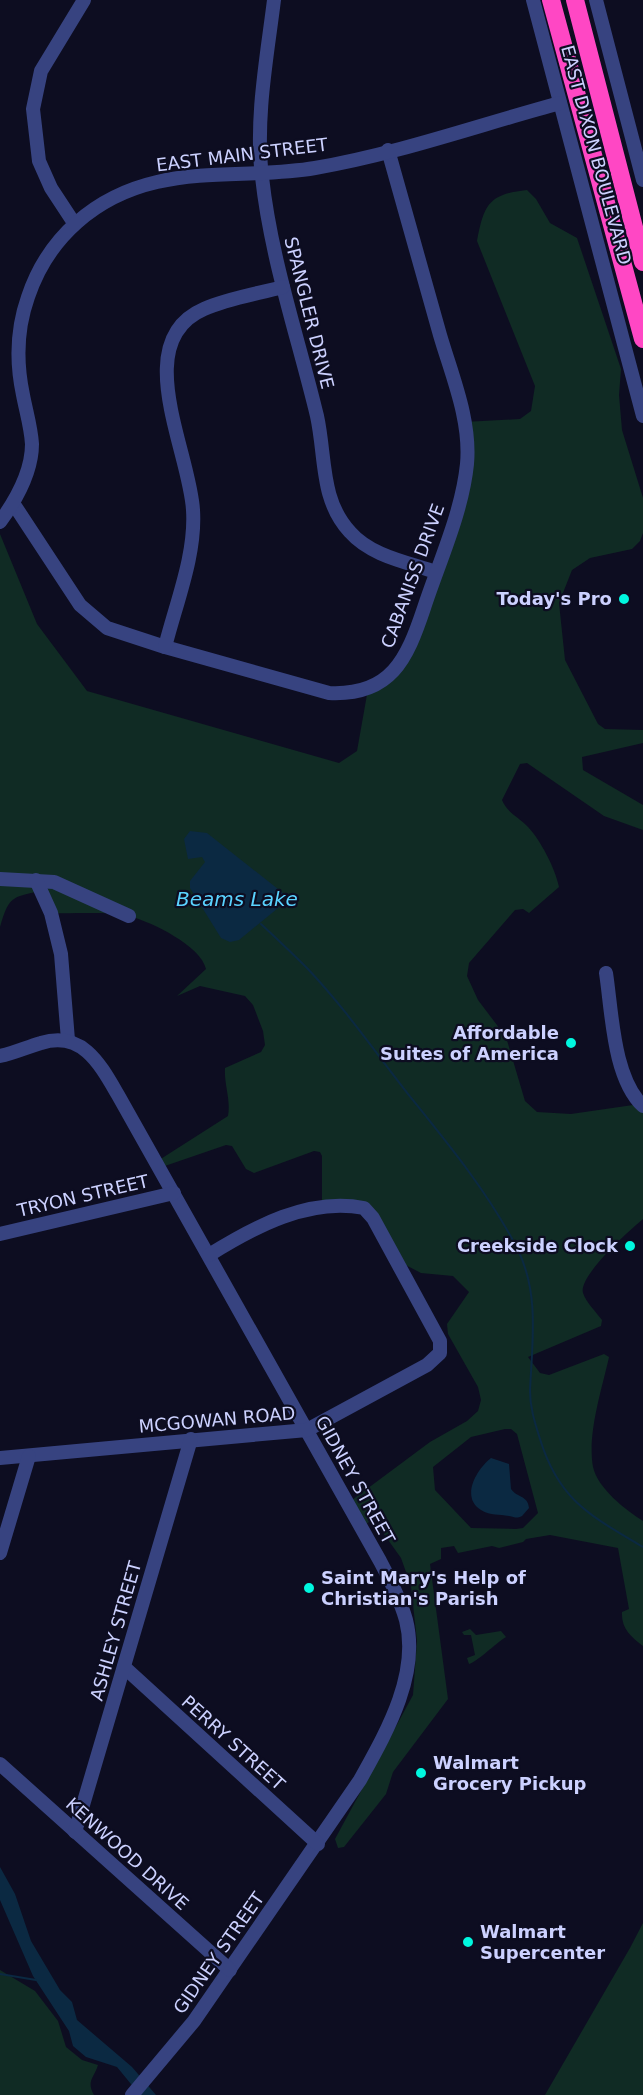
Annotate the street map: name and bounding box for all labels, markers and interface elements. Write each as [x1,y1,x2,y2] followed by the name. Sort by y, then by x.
[557,43,636,267] street label: EAST DIXON BOULEVARD
[155,133,330,175] street label: EAST MAIN STREET
[280,235,339,391] street label: SPANGLER DRIVE
[377,501,448,651] street label: CABANISS DRIVE
[497,588,612,609] place label: Today's Pro
[617,592,631,606] marker: Today's Pro
[176,887,298,911] water label: Beams Lake
[380,1022,559,1064] place label: Affordable Suites of America
[564,1036,578,1050] marker: Affordable Suites of America
[14,1170,152,1221] street label: TRYON STREET
[457,1235,619,1256] place label: Creekside Clock
[623,1239,637,1253] marker: Creekside Clock
[138,1402,296,1437] street label: MCGOWAN ROAD
[312,1412,400,1548] street label: GIDNEY STREET
[86,1558,146,1703] street label: ASHLEY STREET
[321,1567,526,1609] place label: Saint Mary's Help of Christian's Parish
[302,1581,316,1595] marker: Saint Mary's Help of Christian's Parish
[177,1691,290,1795] street label: PERRY STREET
[433,1752,587,1794] place label: Walmart Grocery Pickup
[414,1766,428,1780] marker: Walmart Grocery Pickup
[62,1793,193,1914] street label: KENWOOD DRIVE
[169,1887,269,2017] street label: GIDNEY STREET
[480,1921,605,1963] place label: Walmart Supercenter
[461,1935,475,1949] marker: Walmart Supercenter

